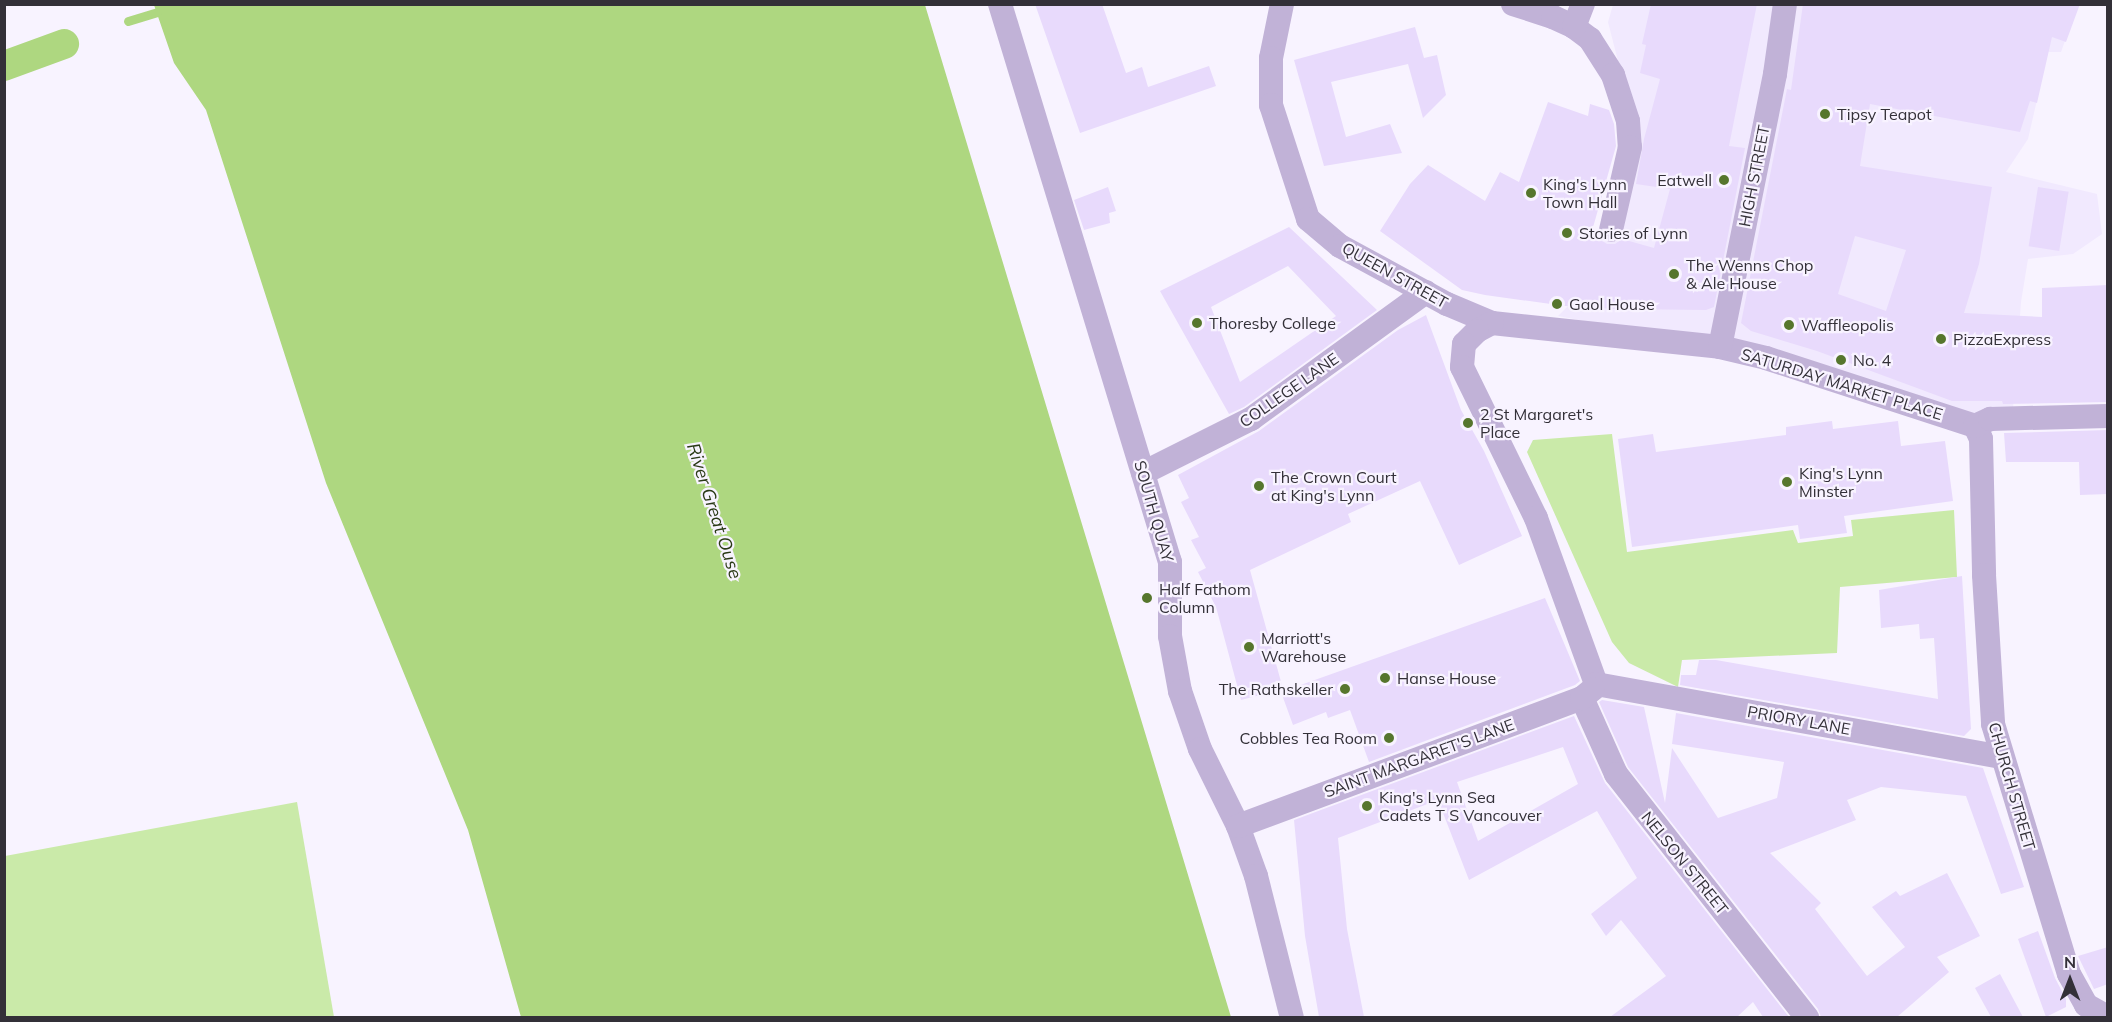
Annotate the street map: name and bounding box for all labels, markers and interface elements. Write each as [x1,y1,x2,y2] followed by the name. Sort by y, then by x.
[1837,104,1932,124] place label: Tipsy Teapot
[1818,107,1832,121] marker: Tipsy Teapot
[1735,123,1773,229] street label: HIGH STREET
[1657,170,1712,190] place label: Eatwell
[1717,173,1731,187] marker: Eatwell
[1543,174,1627,212] place label: King's Lynn Town Hall
[1524,186,1538,200] marker: King's Lynn Town Hall
[1579,223,1688,243] place label: Stories of Lynn
[1560,226,1574,240] marker: Stories of Lynn
[1339,238,1451,312] street label: QUEEN STREET
[1686,255,1813,293] place label: The Wenns Chop & Ale House
[1667,267,1681,281] marker: The Wenns Chop & Ale House
[1569,294,1655,314] place label: Gaol House
[1550,297,1564,311] marker: Gaol House
[1209,313,1336,333] place label: Thoresby College
[1801,315,1894,335] place label: Waffleopolis
[1190,316,1204,330] marker: Thoresby College
[1782,318,1796,332] marker: Waffleopolis
[1953,329,2051,349] place label: PizzaExpress
[1934,332,1948,346] marker: PizzaExpress
[1739,344,1945,424] street label: SATURDAY MARKET PLACE
[1236,349,1342,431] street label: COLLEGE LANE
[1853,350,1891,370] place label: No. 4
[1834,353,1848,367] marker: No. 4
[1480,404,1593,442] place label: 2 St Margaret's Place
[1461,416,1475,430] marker: 2 St Margaret's Place
[682,440,746,582] water label: River Great Ouse
[1130,458,1178,564] street label: SOUTH QUAY
[1799,463,1883,501] place label: King's Lynn Minster
[1271,467,1397,505] place label: The Crown Court at King's Lynn
[1780,475,1794,489] marker: King's Lynn Minster
[1252,479,1266,493] marker: The Crown Court at King's Lynn
[1159,579,1251,617] place label: Half Fathom Column
[1140,591,1154,605] marker: Half Fathom Column
[1261,628,1346,666] place label: Marriott's Warehouse
[1242,640,1256,654] marker: Marriott's Warehouse
[1397,668,1496,688] place label: Hanse House
[1378,671,1392,685] marker: Hanse House
[1219,679,1333,699] place label: The Rathskeller
[1338,682,1352,696] marker: The Rathskeller
[1746,701,1852,739] street label: PRIORY LANE
[1321,715,1517,801] street label: SAINT MARGARET'S LANE
[1985,720,2039,852] street label: CHURCH STREET
[1240,728,1377,748] place label: Cobbles Tea Room
[1382,731,1396,745] marker: Cobbles Tea Room
[1379,787,1542,825] place label: King's Lynn Sea Cadets T S Vancouver
[1360,799,1374,813] marker: King's Lynn Sea Cadets T S Vancouver
[1638,808,1732,918] street label: NELSON STREET
[2040,950,2100,1010] north arrow
[2064,952,2076,972] text: N

